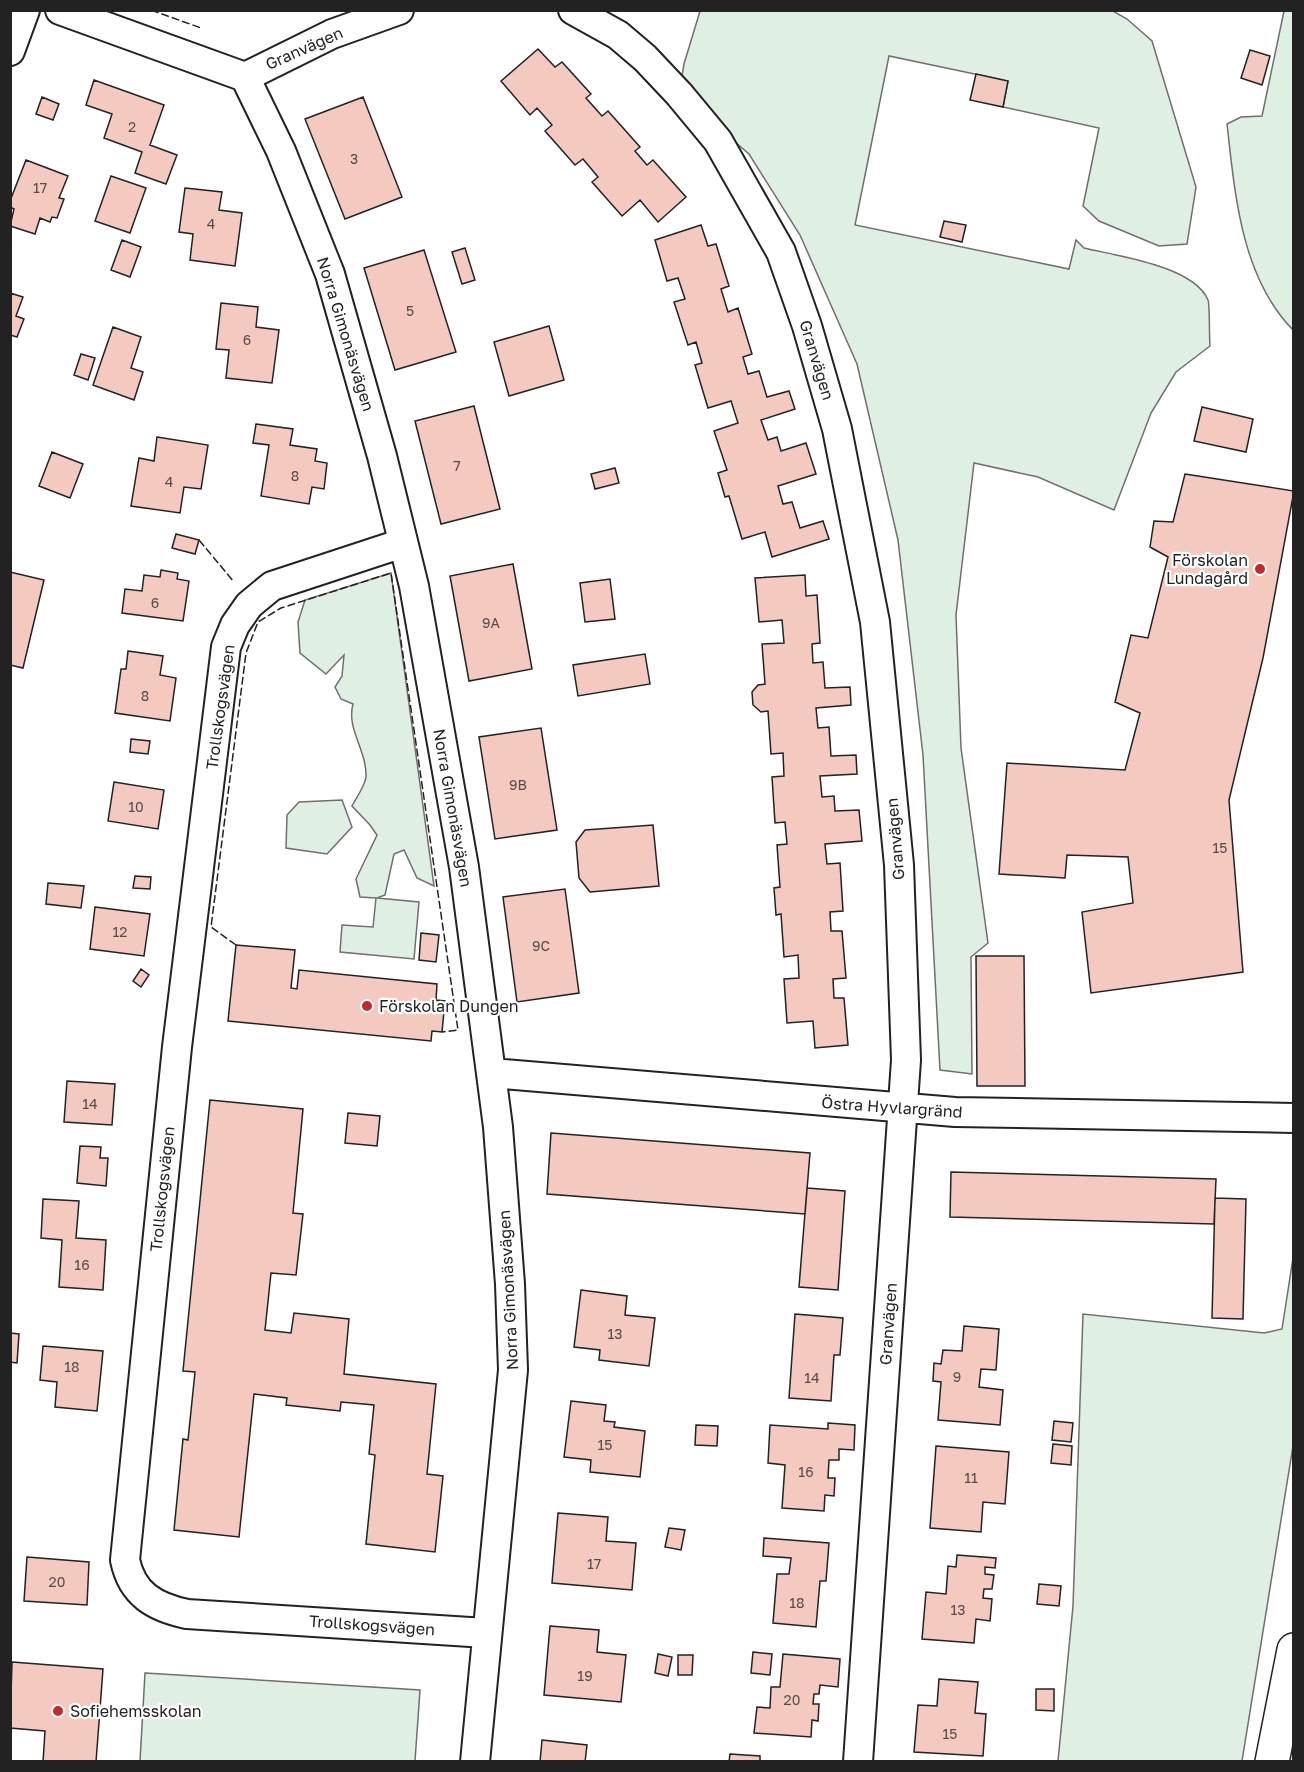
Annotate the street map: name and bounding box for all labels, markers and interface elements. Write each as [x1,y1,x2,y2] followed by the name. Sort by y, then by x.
[262,22,346,74] street label: Granvägen
[128,118,136,135] house number: 2
[350,150,358,167] house number: 3
[33,179,47,196] house number: 17
[207,215,215,232] house number: 4
[313,254,379,414] street label: Norra Gimonäsvägen
[406,302,414,319] house number: 5
[795,318,839,402] street label: Granvägen
[243,331,251,348] house number: 6
[453,457,461,474] house number: 7
[291,467,299,484] house number: 8
[165,473,173,490] house number: 4
[1166,550,1248,588] place label: Förskolan Lundagård
[1253,562,1267,576] marker: Förskolan Lundagård
[151,594,159,611] house number: 6
[482,614,501,631] house number: 9A
[201,643,239,771] street label: Trollskogsvägen
[141,687,149,704] house number: 8
[429,727,477,889] street label: Norra Gimonäsvägen
[509,776,527,793] house number: 9B
[881,797,909,881] street label: Granvägen
[128,798,144,815] house number: 10
[1213,839,1227,856] house number: 15
[113,923,127,940] house number: 12
[532,937,550,954] house number: 9C
[379,996,519,1016] place label: Förskolan Dungen
[360,999,374,1013] marker: Förskolan Dungen
[821,1092,963,1122] street label: Östra Hyvlargränd
[82,1095,98,1112] house number: 14
[145,1125,179,1253] street label: Trollskogsvägen
[494,1209,522,1371] street label: Norra Gimonäsvägen
[74,1256,90,1273] house number: 16
[875,1282,901,1366] street label: Granvägen
[608,1325,622,1342] house number: 13
[64,1358,80,1375] house number: 18
[953,1368,961,1385] house number: 9
[804,1369,820,1386] house number: 14
[598,1436,612,1453] house number: 15
[798,1463,814,1480] house number: 16
[964,1469,978,1486] house number: 11
[587,1555,601,1572] house number: 17
[49,1573,65,1590] house number: 20
[789,1594,805,1611] house number: 18
[951,1601,965,1618] house number: 13
[308,1611,436,1639] street label: Trollskogsvägen
[577,1667,593,1684] house number: 19
[784,1691,800,1708] house number: 20
[70,1701,202,1721] place label: Sofiehemsskolan
[51,1704,65,1718] marker: Sofiehemsskolan
[943,1725,957,1742] house number: 15

